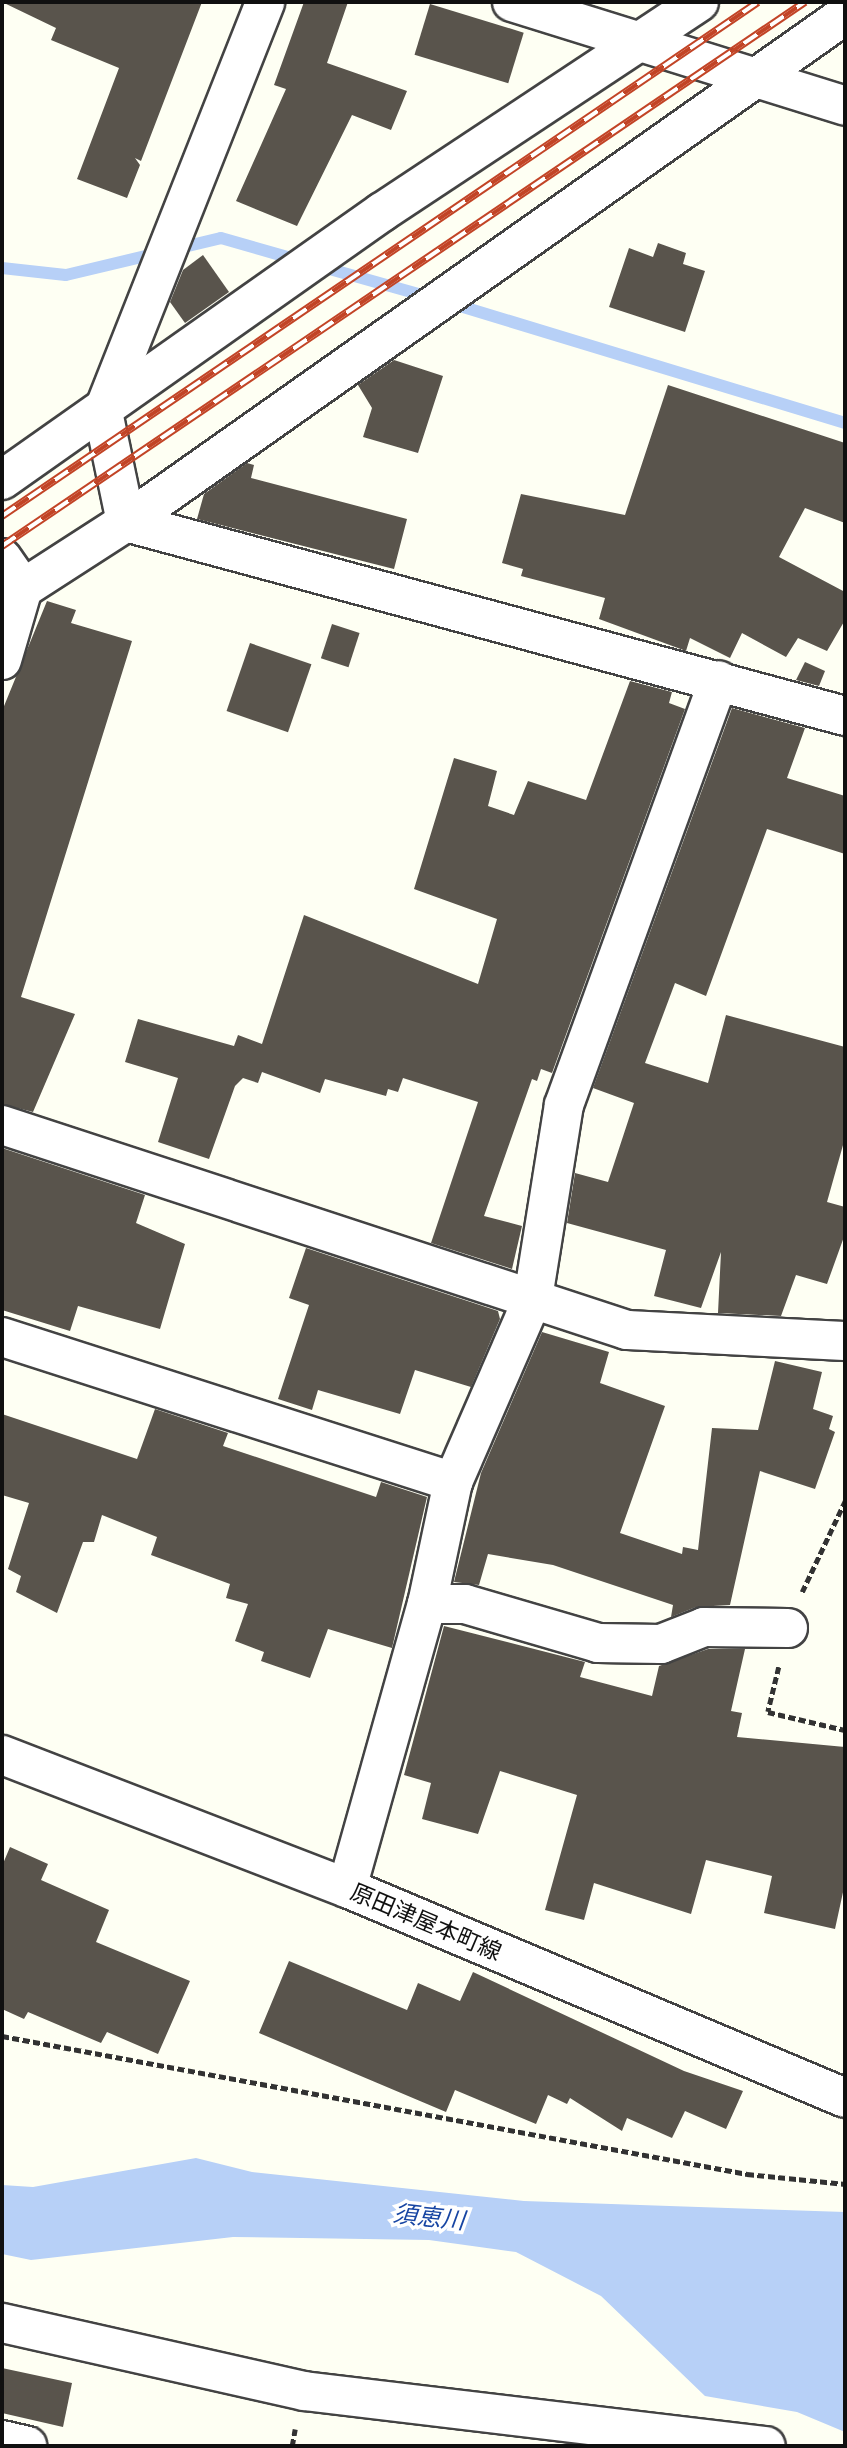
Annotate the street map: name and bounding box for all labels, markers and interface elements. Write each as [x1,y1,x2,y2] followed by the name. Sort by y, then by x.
[347,1878,505,1966] street label: 原田津屋本町線
[392,2199,466,2235] water label: 須恵川

